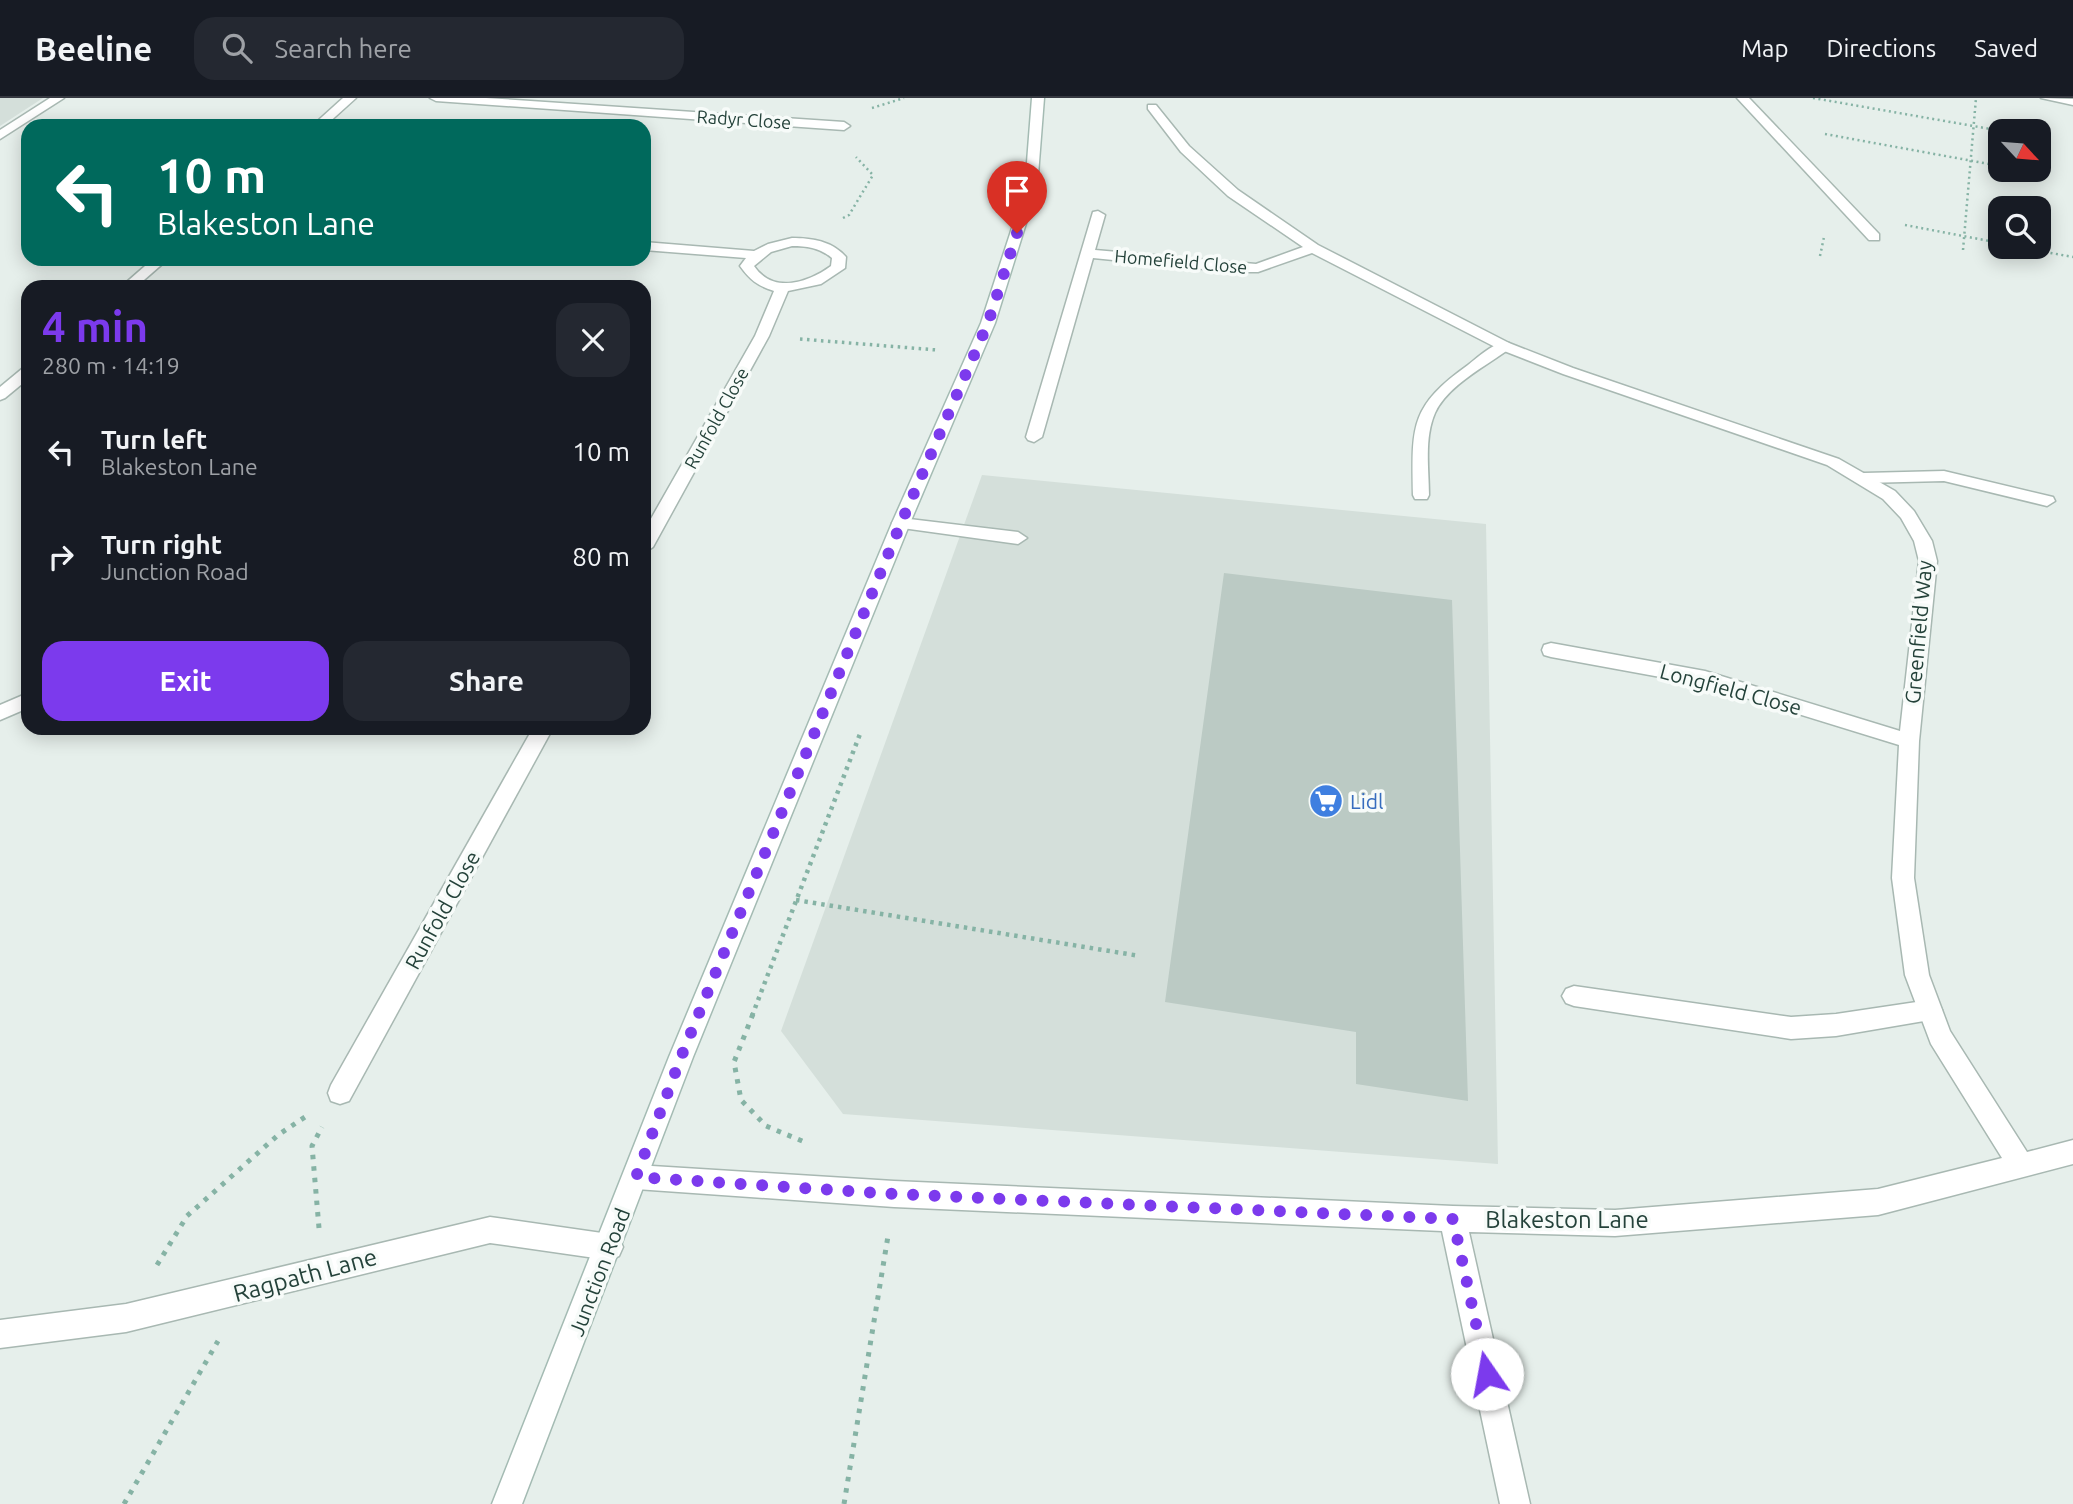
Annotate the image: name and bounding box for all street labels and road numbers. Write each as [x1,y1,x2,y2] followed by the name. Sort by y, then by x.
[696,106,792,132] street label: Radyr Close
[1114,245,1248,277] street label: Homefield Close
[680,364,752,472] street label: Runfold Close
[1900,559,1936,705] street label: Greenfield Way
[1658,659,1804,719] street label: Longfield Close
[400,847,484,973] street label: Runfold Close
[564,1205,634,1339] street label: Junction Road
[1485,1206,1649,1233] street label: Blakeston Lane
[230,1243,380,1307] street label: Ragpath Lane

